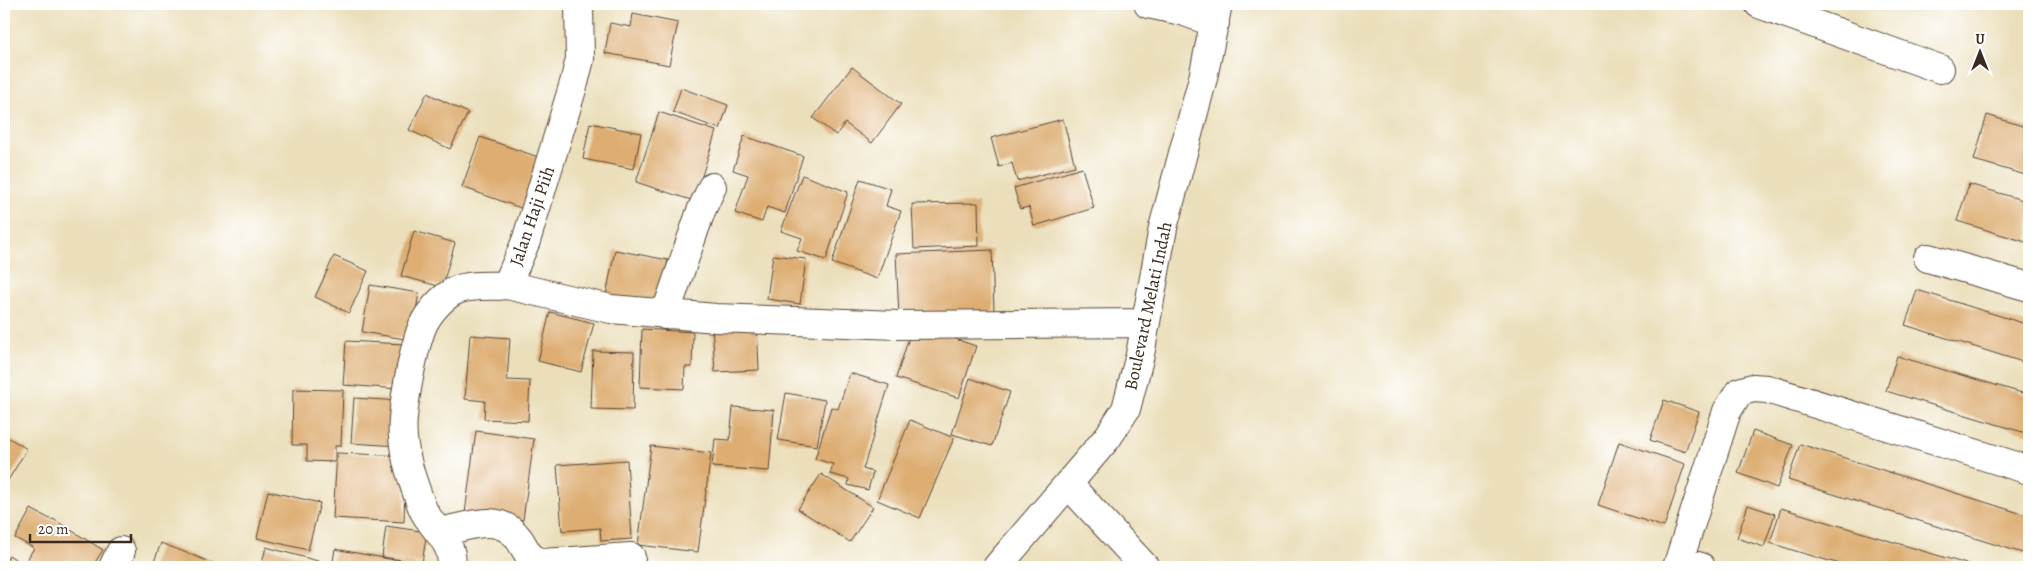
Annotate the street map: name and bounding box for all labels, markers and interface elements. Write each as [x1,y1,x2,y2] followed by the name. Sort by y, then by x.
[1956,28,2006,78] north arrow
[1975,30,1985,49] text: U
[504,162,560,269] street label: Jalan Haji Piih
[1118,219,1178,393] street label: Boulevard Melati Indah
[30,511,131,543] scale bar
[38,519,69,539] text: 20 m

